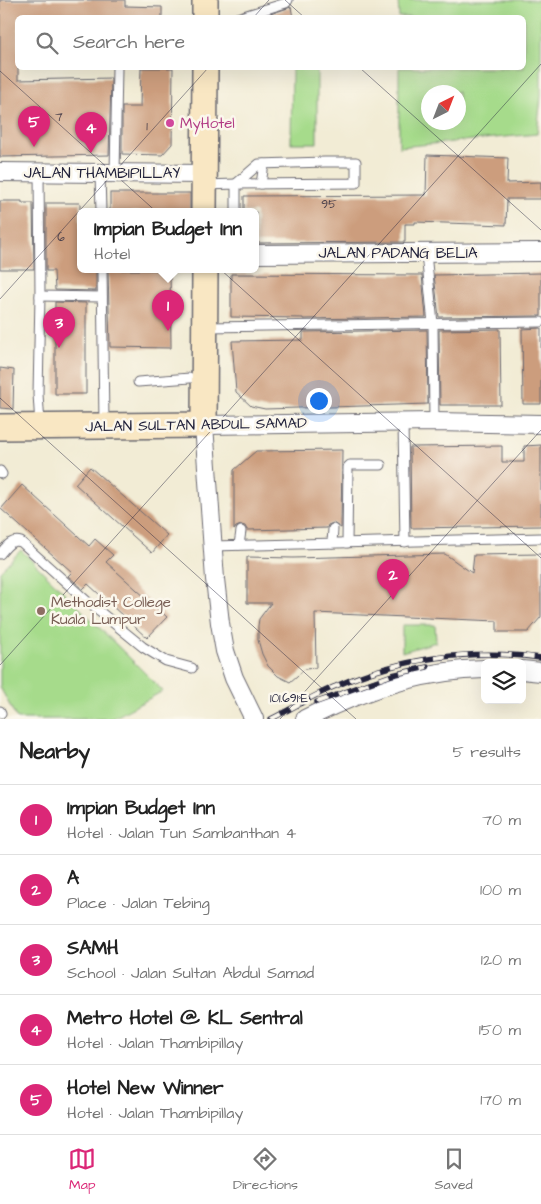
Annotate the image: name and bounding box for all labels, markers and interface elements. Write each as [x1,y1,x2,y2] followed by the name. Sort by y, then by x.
[15,15,526,70] search box
[33,29,61,57] icon: search
[73,29,185,56] text: Search here
[421,85,466,130] north arrow
[18,106,50,147] pin: 5
[55,109,63,126] house number: 7
[75,112,107,153] pin: 4
[180,113,235,135] place label: MyHotel
[164,117,176,129] marker: MyHotel
[146,118,148,135] house number: 1
[24,163,180,184] street label: JALAN THAMBIPILLAY
[321,196,337,213] house number: 95
[77,208,259,273] popup
[94,216,242,243] text: Impian Budget Inn
[57,229,65,246] house number: 6
[94,243,130,265] text: Hotel
[318,243,478,264] street label: JALAN PADANG BELIA
[152,290,184,331] pin: 1
[43,307,75,348] pin: 3
[306,388,332,414] your location
[85,413,307,437] street label: JALAN SULTAN ABDUL SAMAD
[377,559,409,600] pin: 2
[51,592,171,630] place label: Methodist College Kuala Lumpur
[35,605,47,617] marker: Methodist College Kuala Lumpur
[481,659,526,704] map controls
[481,659,526,704] button: layers
[270,690,308,707] text: 101.691°E
[20,737,90,766] text: Nearby
[453,741,521,763] text: 5 results
[67,795,215,822] text: Impian Budget Inn
[35,809,37,831] text: 1
[482,809,521,831] text: 70 m
[67,822,296,844] text: Hotel · Jalan Tun Sambanthan 4
[67,865,79,892] text: A
[31,879,41,901] text: 2
[480,879,521,901] text: 100 m
[67,892,210,914] text: Place · Jalan Tebing
[67,935,119,962] text: SAMH
[32,949,40,971] text: 3
[481,949,521,971] text: 120 m
[67,962,314,984] text: School · Jalan Sultan Abdul Samad
[67,1005,303,1032] text: Metro Hotel @ KL Sentral
[31,1019,41,1041] text: 4
[479,1019,521,1041] text: 150 m
[67,1032,243,1054] text: Hotel · Jalan Thambipillay
[67,1075,223,1102] text: Hotel New Winner
[30,1089,42,1111] text: 5
[480,1089,521,1111] text: 170 m
[67,1102,243,1124] text: Hotel · Jalan Thambipillay
[68,1145,96,1195] tab: Map
[233,1145,298,1195] tab: Directions
[435,1145,473,1195] tab: Saved

